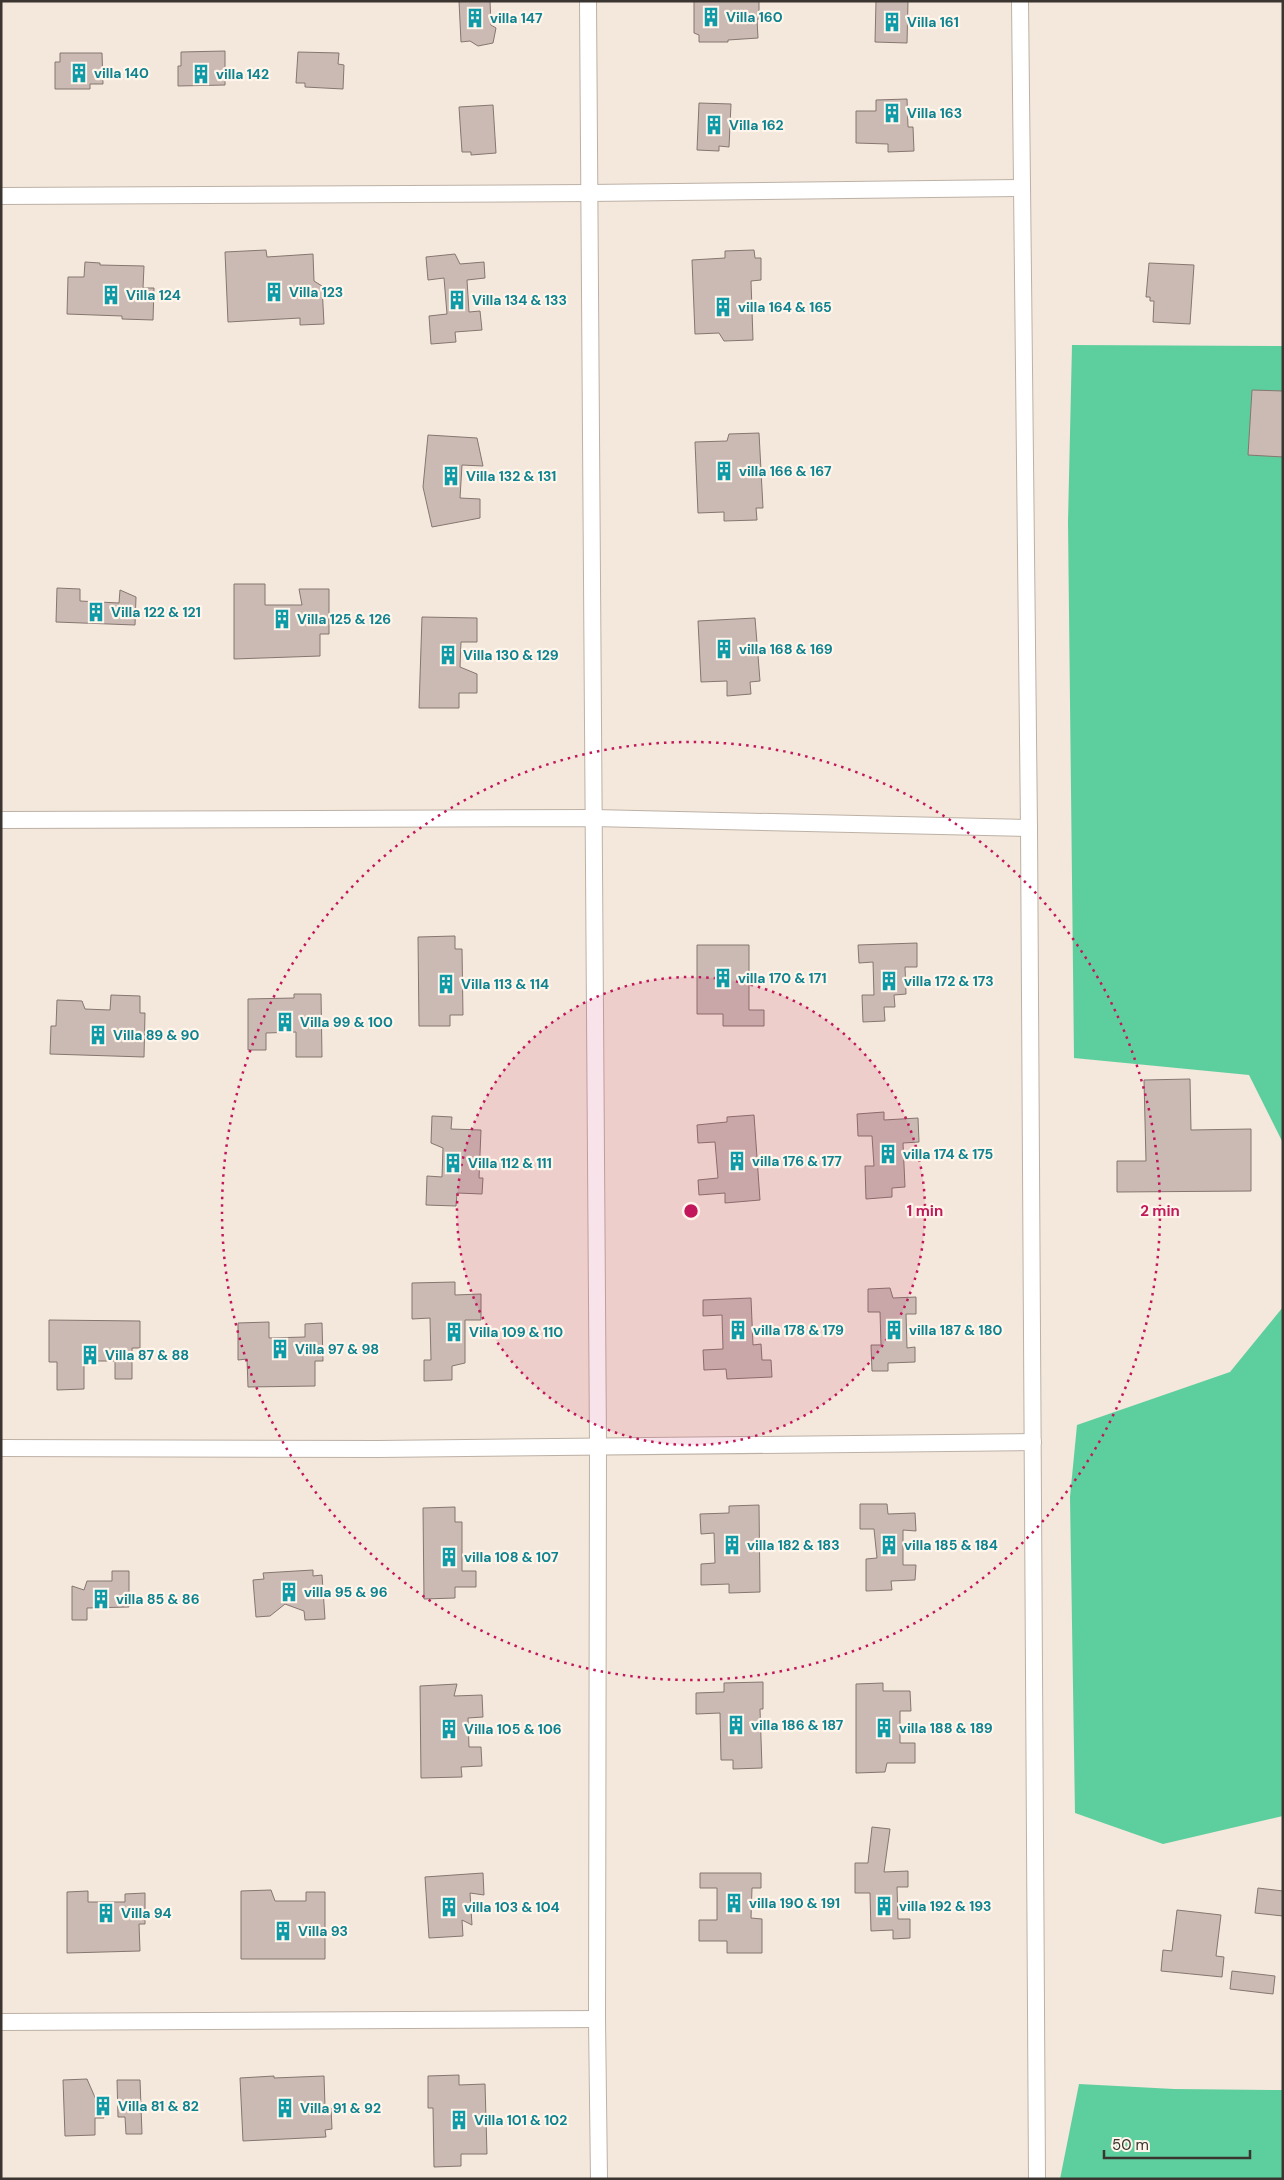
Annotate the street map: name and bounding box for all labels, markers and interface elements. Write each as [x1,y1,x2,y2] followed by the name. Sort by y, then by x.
[700,6,722,28] building icon: Villa 160
[464,7,486,29] building icon: villa 147
[726,8,783,26] place label: Villa 160
[490,9,543,27] place label: villa 147
[881,11,903,33] building icon: Villa 161
[907,13,959,31] place label: Villa 161
[68,62,90,84] building icon: villa 140
[190,63,212,85] building icon: villa 142
[94,64,149,82] place label: villa 140
[216,65,269,83] place label: villa 142
[881,102,903,124] building icon: Villa 163
[907,104,962,122] place label: Villa 163
[703,114,725,136] building icon: Villa 162
[729,116,784,134] place label: Villa 162
[263,281,285,303] building icon: Villa 123
[289,283,343,301] place label: Villa 123
[100,284,122,306] building icon: Villa 124
[126,286,181,304] place label: Villa 124
[446,289,468,311] building icon: Villa 134 & 133
[472,291,567,309] place label: Villa 134 & 133
[712,296,734,318] building icon: villa 164 & 165
[738,298,832,316] place label: villa 164 & 165
[713,460,735,482] building icon: villa 166 & 167
[739,462,832,480] place label: villa 166 & 167
[440,465,462,487] building icon: Villa 132 & 131
[466,467,556,485] place label: Villa 132 & 131
[85,601,107,623] building icon: Villa 122 & 121
[111,603,201,621] place label: Villa 122 & 121
[271,608,293,630] building icon: Villa 125 & 126
[297,610,391,628] place label: Villa 125 & 126
[713,638,735,660] building icon: villa 168 & 169
[739,640,833,658] place label: villa 168 & 169
[437,644,459,666] building icon: Villa 130 & 129
[463,646,559,664] place label: Villa 130 & 129
[712,967,734,989] building icon: villa 170 & 171
[738,969,827,987] place label: villa 170 & 171
[878,970,900,992] building icon: villa 172 & 173
[904,972,994,990] place label: villa 172 & 173
[435,973,457,995] building icon: Villa 113 & 114
[461,975,549,993] place label: Villa 113 & 114
[274,1011,296,1033] building icon: Villa 99 & 100
[300,1013,393,1031] place label: Villa 99 & 100
[87,1024,109,1046] building icon: Villa 89 & 90
[113,1026,200,1044] place label: Villa 89 & 90
[877,1143,899,1165] building icon: villa 174 & 175
[903,1145,993,1163] place label: villa 174 & 175
[726,1150,748,1172] building icon: villa 176 & 177
[442,1152,464,1174] building icon: Villa 112 & 111
[752,1152,842,1170] place label: villa 176 & 177
[468,1154,552,1172] place label: Villa 112 & 111
[907,1201,943,1221] text: 1 min
[1140,1201,1180,1221] text: 2 min
[682,1202,700,1220] centre of rings
[727,1319,749,1341] building icon: villa 178 & 179
[883,1319,905,1341] building icon: villa 187 & 180
[443,1321,465,1343] building icon: Villa 109 & 110
[753,1321,844,1339] place label: villa 178 & 179
[909,1321,1003,1339] place label: villa 187 & 180
[469,1323,563,1341] place label: Villa 109 & 110
[269,1338,291,1360] building icon: Villa 97 & 98
[295,1340,379,1358] place label: Villa 97 & 98
[79,1344,101,1366] building icon: Villa 87 & 88
[105,1346,189,1364] place label: Villa 87 & 88
[721,1534,743,1556] building icon: villa 182 & 183
[878,1534,900,1556] building icon: villa 185 & 184
[747,1536,840,1554] place label: villa 182 & 183
[904,1536,998,1554] place label: villa 185 & 184
[438,1546,460,1568] building icon: villa 108 & 107
[464,1548,559,1566] place label: villa 108 & 107
[278,1581,300,1603] building icon: villa 95 & 96
[304,1583,388,1601] place label: villa 95 & 96
[90,1588,112,1610] building icon: villa 85 & 86
[116,1590,200,1608] place label: villa 85 & 86
[725,1714,747,1736] building icon: villa 186 & 187
[751,1716,844,1734] place label: villa 186 & 187
[873,1717,895,1739] building icon: villa 188 & 189
[438,1718,460,1740] building icon: Villa 105 & 106
[899,1719,993,1737] place label: villa 188 & 189
[464,1720,562,1738] place label: Villa 105 & 106
[723,1892,745,1914] building icon: villa 190 & 191
[749,1894,840,1912] place label: villa 190 & 191
[873,1895,895,1917] building icon: villa 192 & 193
[438,1896,460,1918] building icon: villa 103 & 104
[899,1897,992,1915] place label: villa 192 & 193
[464,1898,560,1916] place label: villa 103 & 104
[95,1902,117,1924] building icon: Villa 94
[121,1904,172,1922] place label: Villa 94
[272,1920,294,1942] building icon: Villa 93
[298,1922,348,1940] place label: Villa 93
[92,2095,114,2117] building icon: Villa 81 & 82
[118,2097,199,2115] place label: Villa 81 & 82
[274,2097,296,2119] building icon: Villa 91 & 92
[300,2099,381,2117] place label: Villa 91 & 92
[448,2109,470,2131] building icon: Villa 101 & 102
[474,2111,567,2129] place label: Villa 101 & 102
[1104,2128,1250,2160] scale bar
[1112,2135,1149,2155] text: 50 m

